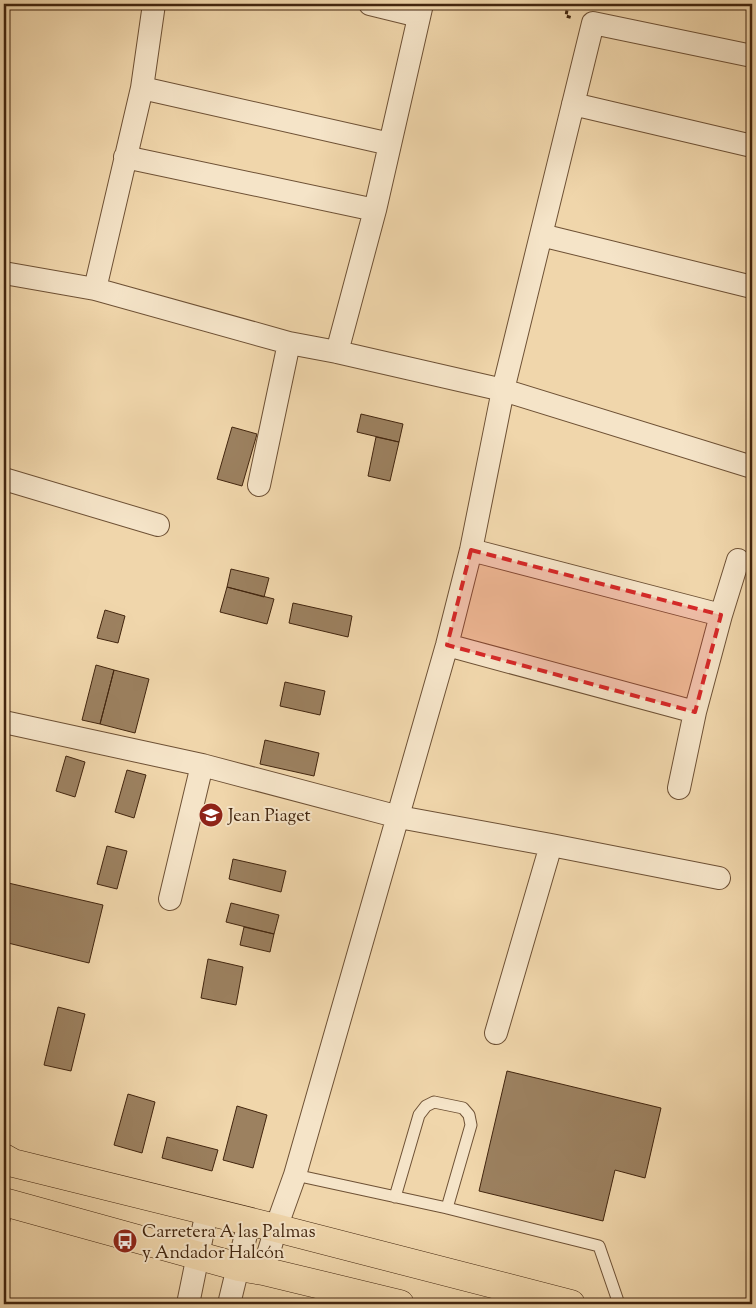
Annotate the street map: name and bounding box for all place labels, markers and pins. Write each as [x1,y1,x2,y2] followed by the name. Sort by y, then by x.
[198,802,224,828] school or university icon: Jean Piaget
[227,804,311,830] place label: Jean Piaget
[142,1220,316,1267] place label: Carretera A las Palmas y Andador Halcón
[112,1228,138,1254] bus stop icon: Carretera A las Palmas y Andador Halcón

